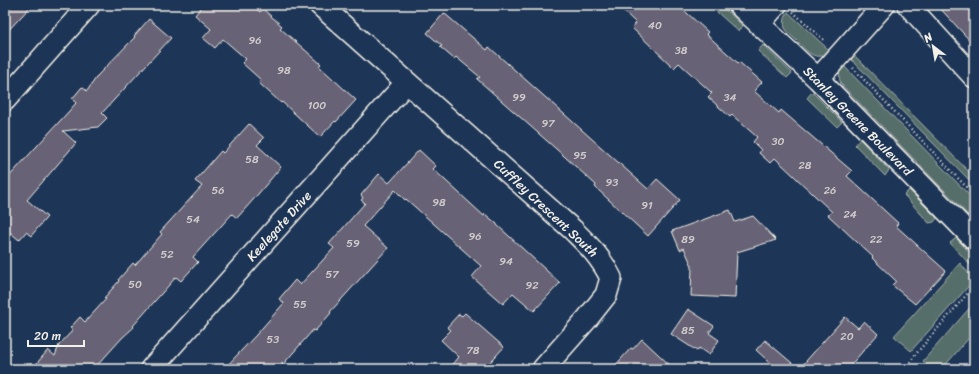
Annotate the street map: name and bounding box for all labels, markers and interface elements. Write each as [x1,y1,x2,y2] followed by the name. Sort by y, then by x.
[648,16,662,35] house number: 40
[913,26,953,66] north arrow
[919,28,937,48] text: N
[248,31,262,50] house number: 96
[675,41,688,60] house number: 38
[797,60,919,182] street label: Stanley Greene Boulevard
[277,61,291,80] house number: 98
[512,88,526,107] house number: 99
[724,88,737,107] house number: 34
[308,96,326,115] house number: 100
[541,114,555,133] house number: 97
[772,132,785,151] house number: 30
[573,146,587,165] house number: 95
[245,150,259,169] house number: 58
[488,153,604,263] street label: Cuffley Crescent South
[799,156,812,175] house number: 28
[606,173,618,192] house number: 93
[212,181,224,200] house number: 56
[824,181,836,200] house number: 26
[241,185,318,267] street label: Keelegate Drive
[432,193,446,212] house number: 98
[641,196,653,215] house number: 91
[843,205,857,224] house number: 24
[186,210,200,229] house number: 54
[468,227,482,246] house number: 96
[681,230,695,249] house number: 89
[870,230,883,249] house number: 22
[346,234,360,253] house number: 59
[160,245,174,264] house number: 52
[499,252,513,271] house number: 94
[325,265,339,284] house number: 57
[128,275,142,294] house number: 50
[525,276,539,295] house number: 92
[293,295,307,314] house number: 55
[681,321,695,340] house number: 85
[28,322,84,348] scale bar
[34,325,61,347] text: 20 m
[840,327,854,346] house number: 20
[267,330,279,349] house number: 53
[467,341,480,360] house number: 78

